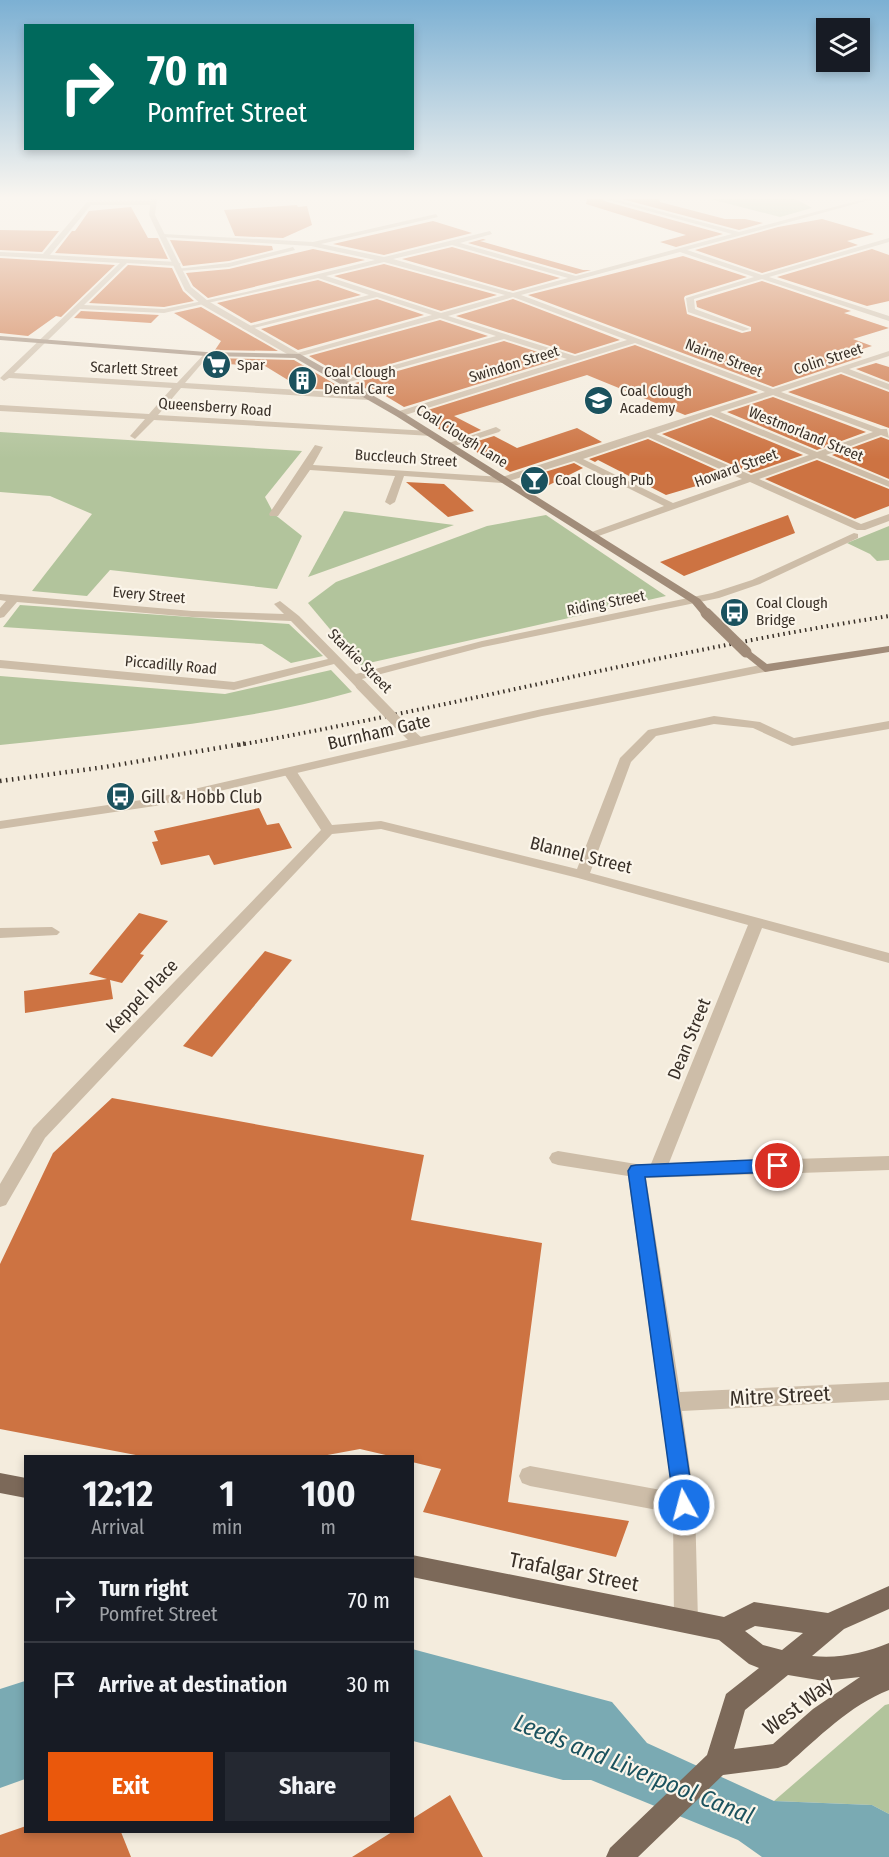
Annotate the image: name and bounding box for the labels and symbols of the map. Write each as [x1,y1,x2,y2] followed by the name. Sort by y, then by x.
[683,335,765,381] street label: Nairne Street
[791,339,865,379] street label: Colin Street
[467,342,561,386] street label: Swindon Street
[200,349,232,381] supermarket icon: Spar
[237,356,266,374] place label: Spar
[90,358,178,380] street label: Scarlett Street
[324,363,396,398] place label: Coal Clough Dental Care
[287,365,319,397] building icon: Coal Clough Dental Care
[620,382,692,417] place label: Coal Clough Academy
[583,384,615,416] school or university icon: Coal Clough Academy
[158,394,272,420] street label: Queensberry Road
[413,401,511,471] street label: Coal Clough Lane
[746,403,866,465] street label: Westmorland Street
[354,445,458,471] street label: Buccleuch Street
[692,445,780,491] street label: Howard Street
[518,464,550,496] bar icon: Coal Clough Pub
[555,471,654,489] place label: Coal Clough Pub
[112,583,186,607] street label: Every Street
[565,587,647,619] street label: Riding Street
[756,594,828,629] place label: Coal Clough Bridge
[719,596,751,628] bus stop icon: Coal Clough Bridge
[324,625,396,697] street label: Starkie Street
[124,652,218,678] street label: Piccadilly Road
[325,709,433,755] street label: Burnham Gate
[104,781,136,813] bus stop icon: Gill & Hobb Club
[141,786,262,808] place label: Gill & Hobb Club
[528,832,634,878] street label: Blannel Street
[101,954,183,1038] street label: Keppel Place
[663,995,715,1083] street label: Dean Street
[752,1140,803,1191] pin
[729,1380,831,1412] street label: Mitre Street
[652,1473,716,1537] position arrow
[507,1547,641,1597] street label: Trafalgar Street
[758,1671,839,1741] street label: West Way
[510,1708,758,1830] water label: Leeds and Liverpool Canal

